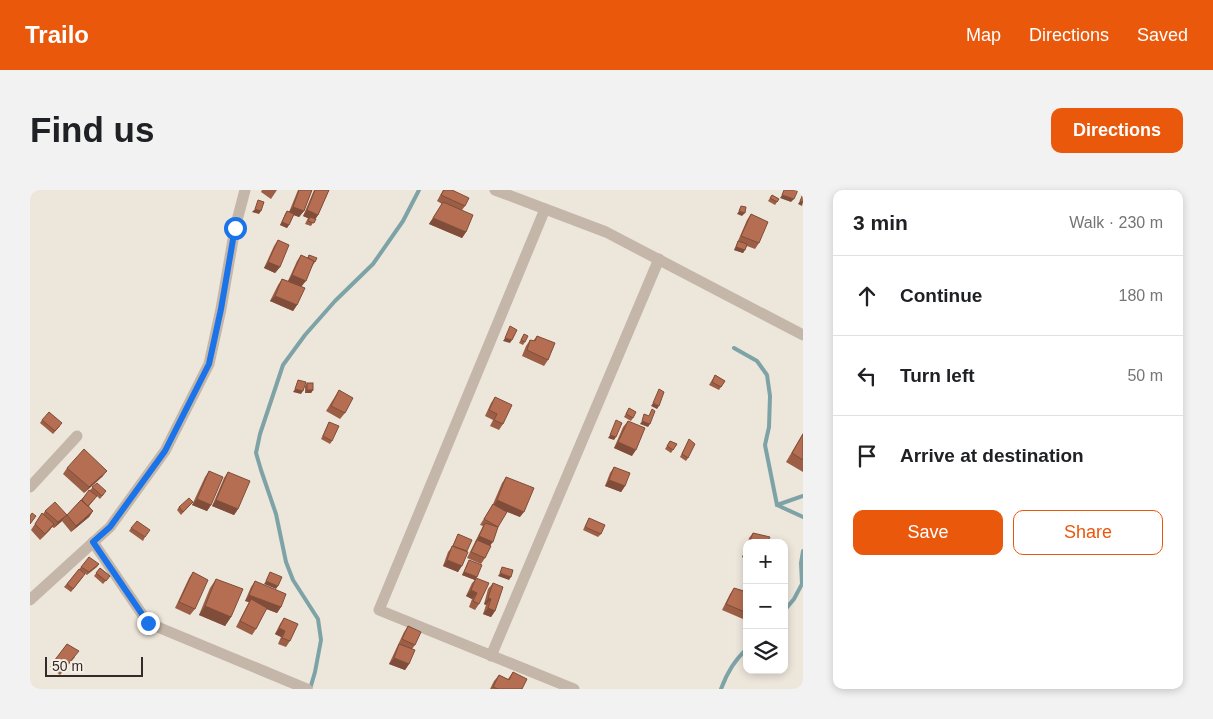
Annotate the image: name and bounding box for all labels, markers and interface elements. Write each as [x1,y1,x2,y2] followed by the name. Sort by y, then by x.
[25,21,89,48] text: Trailo
[966,25,1001,45] text: Map
[1029,25,1109,45] text: Directions
[1137,25,1188,45] text: Saved
[1051,108,1183,153] button: Directions
[30,110,154,149] text: Find us
[853,211,908,234] text: 3 min
[1069,214,1163,231] text: Walk · 230 m
[224,217,247,240] route start
[853,282,881,310] icon: ahead
[900,285,982,306] text: Continue
[1119,287,1163,304] text: 180 m
[853,362,881,390] icon: left
[900,365,975,386] text: Turn left
[1127,367,1163,384] text: 50 m
[853,442,881,470] icon: arrive
[900,445,1084,466] text: Arrive at destination
[853,510,1003,555] button: Save
[1013,510,1163,555] button: Share
[743,539,788,674] map controls
[743,539,788,584] button: +
[743,584,788,629] button: −
[137,612,160,635] route end
[743,629,788,674] button: layers
[45,654,142,677] scale bar
[52,658,83,674] text: 50 m

